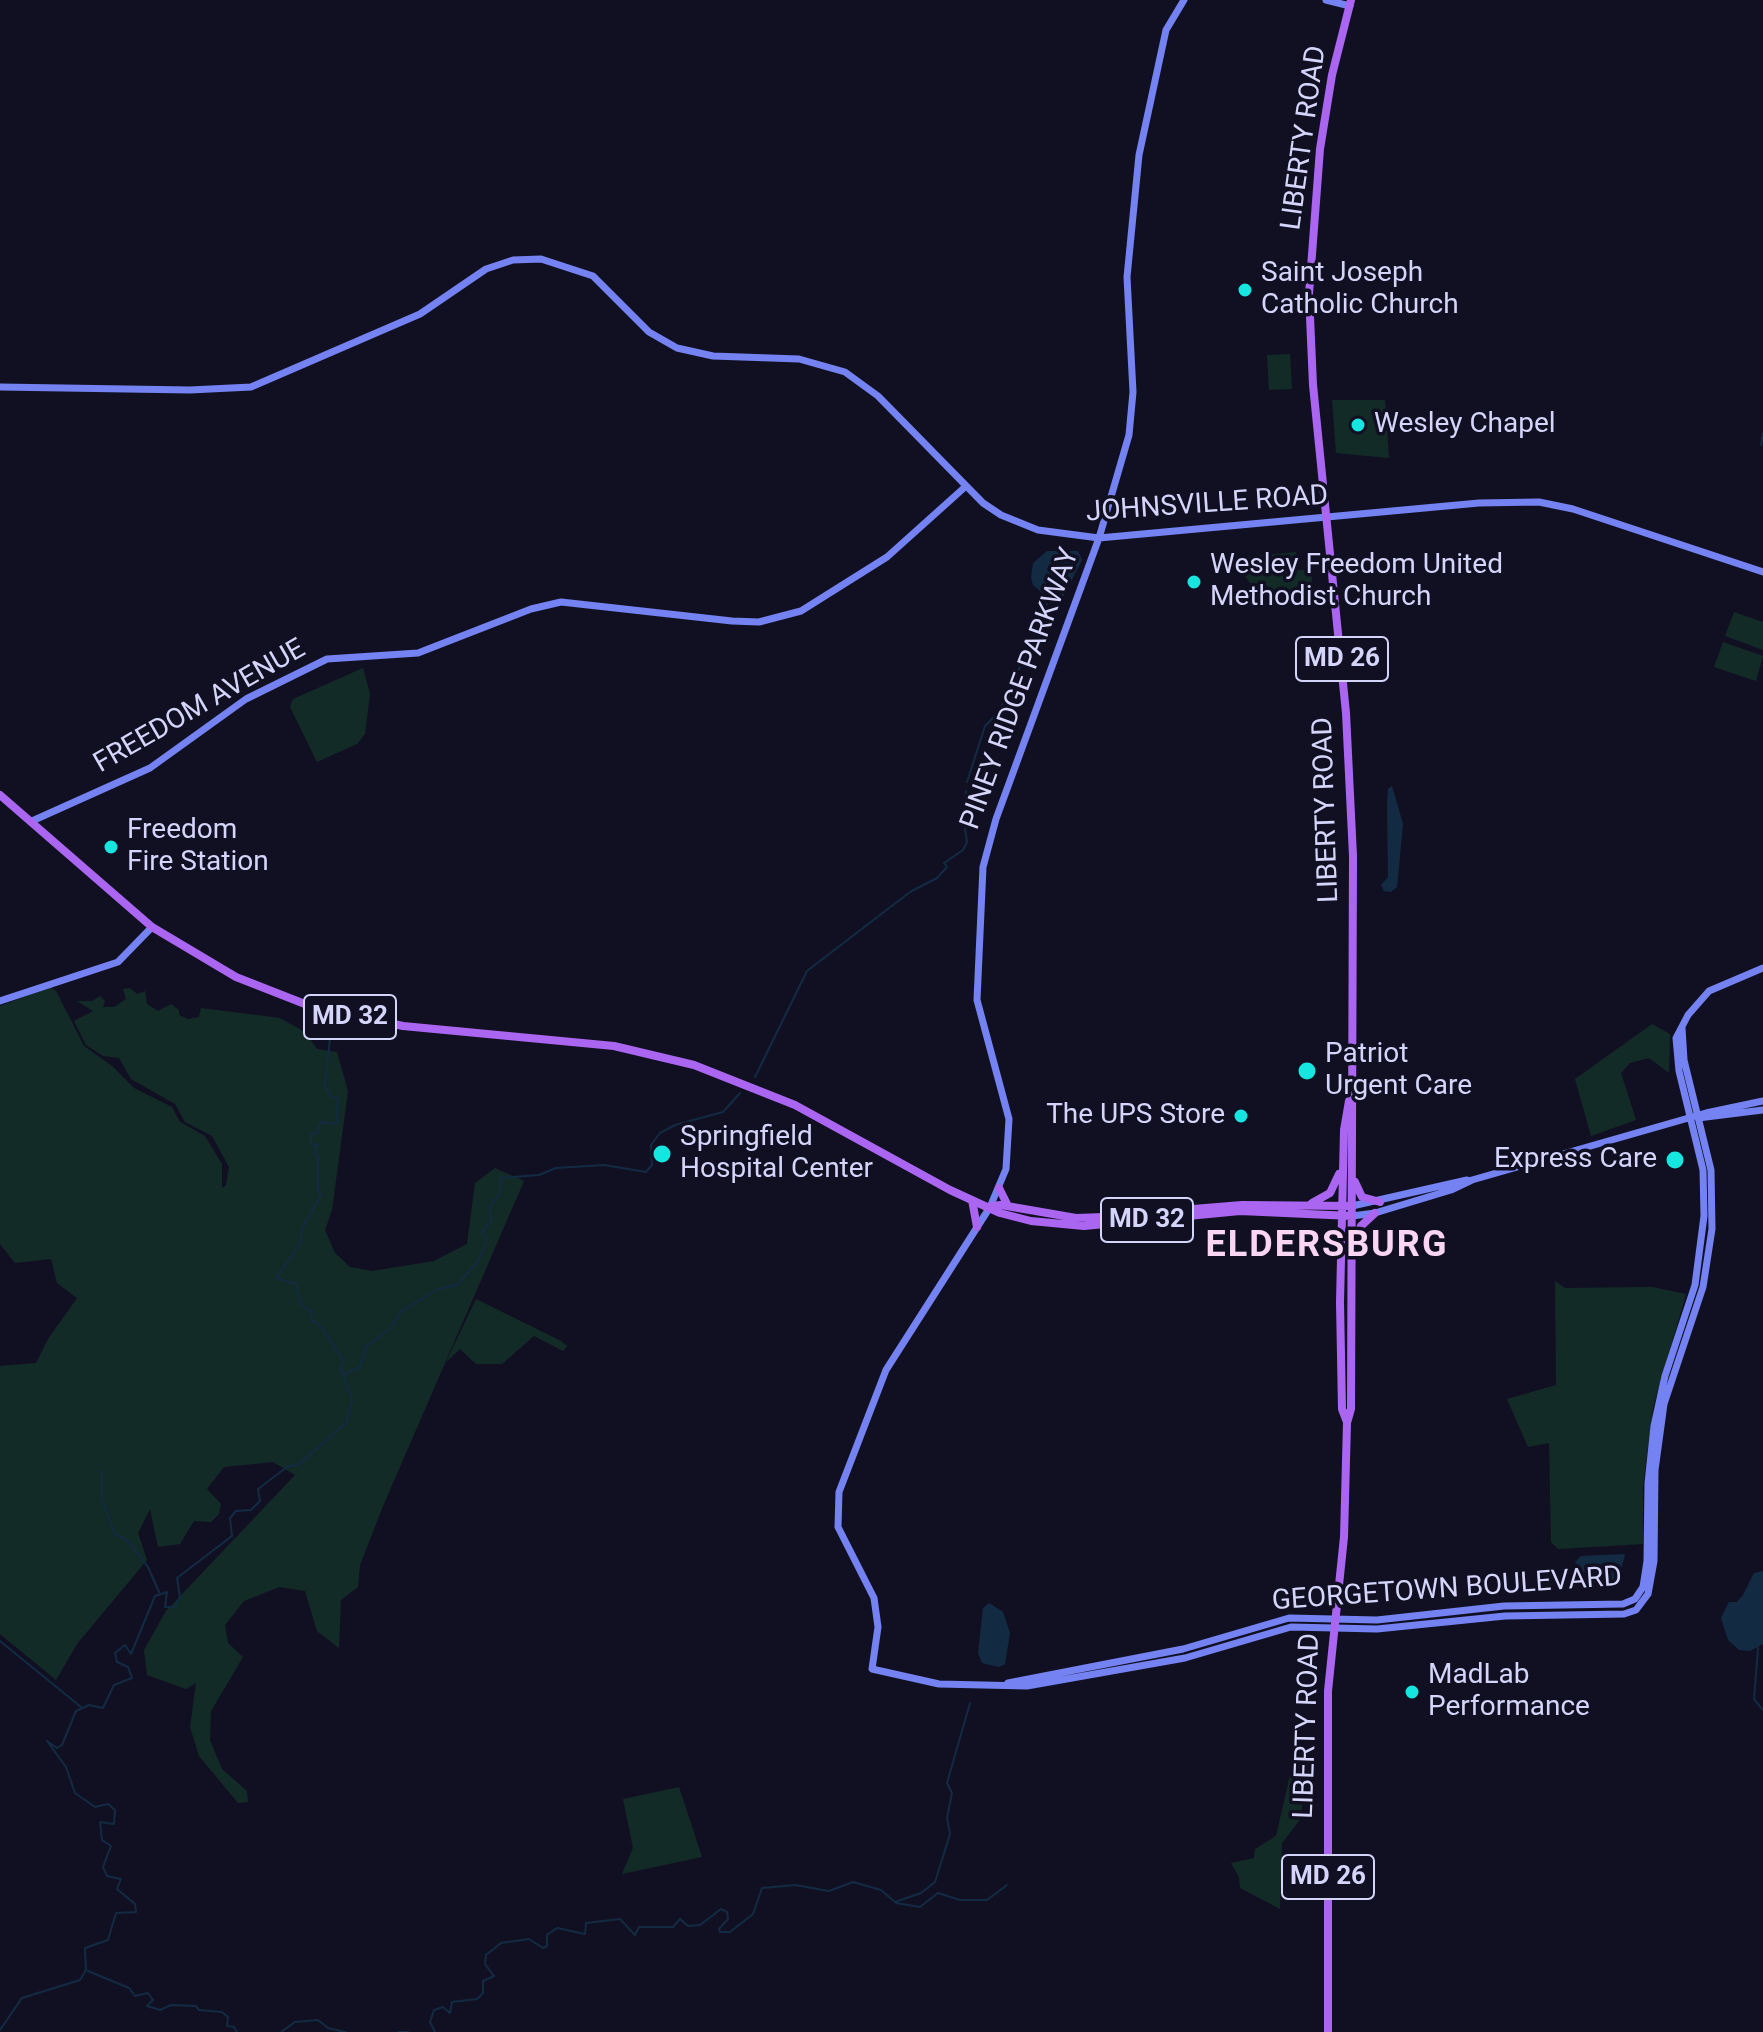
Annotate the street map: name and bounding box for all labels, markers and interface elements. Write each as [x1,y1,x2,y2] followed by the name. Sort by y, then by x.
[1275,44,1335,232] street label: LIBERTY ROAD
[1261,257,1459,323] place label: Saint Joseph Catholic Church
[1236,281,1254,299] marker: Saint Joseph Catholic Church
[1374,408,1556,442] place label: Wesley Chapel
[1349,416,1367,434] marker: Wesley Chapel
[1085,480,1329,530] street label: JOHNSVILLE ROAD
[954,544,1088,834] street label: PINEY RIDGE PARKWAY
[1210,549,1503,615] place label: Wesley Freedom United Methodist Church
[1185,573,1203,591] marker: Wesley Freedom United Methodist Church
[88,633,312,781] street label: FREEDOM AVENUE
[1296,637,1388,681] road number: MD 26
[1307,717,1347,903] street label: LIBERTY ROAD
[127,814,269,880] place label: Freedom Fire Station
[102,838,120,856] marker: Freedom Fire Station
[304,995,396,1039] road number: MD 32
[1325,1038,1472,1104] place label: Patriot Urgent Care
[1296,1060,1318,1082] marker: Patriot Urgent Care
[1046,1099,1225,1133] place label: The UPS Store
[1232,1107,1250,1125] marker: The UPS Store
[680,1121,873,1187] place label: Springfield Hospital Center
[651,1143,673,1165] marker: Springfield Hospital Center
[1494,1143,1657,1177] place label: Express Care
[1664,1149,1686,1171] marker: Express Care
[1101,1198,1193,1242] road number: MD 32
[1206,1225,1448,1269] district label: ELDERSBURG
[1271,1561,1623,1619] street label: GEORGETOWN BOULEVARD
[1288,1633,1328,1819] street label: LIBERTY ROAD
[1428,1659,1590,1725] place label: MadLab Performance
[1403,1683,1421,1701] marker: MadLab Performance
[1282,1855,1374,1899] road number: MD 26

